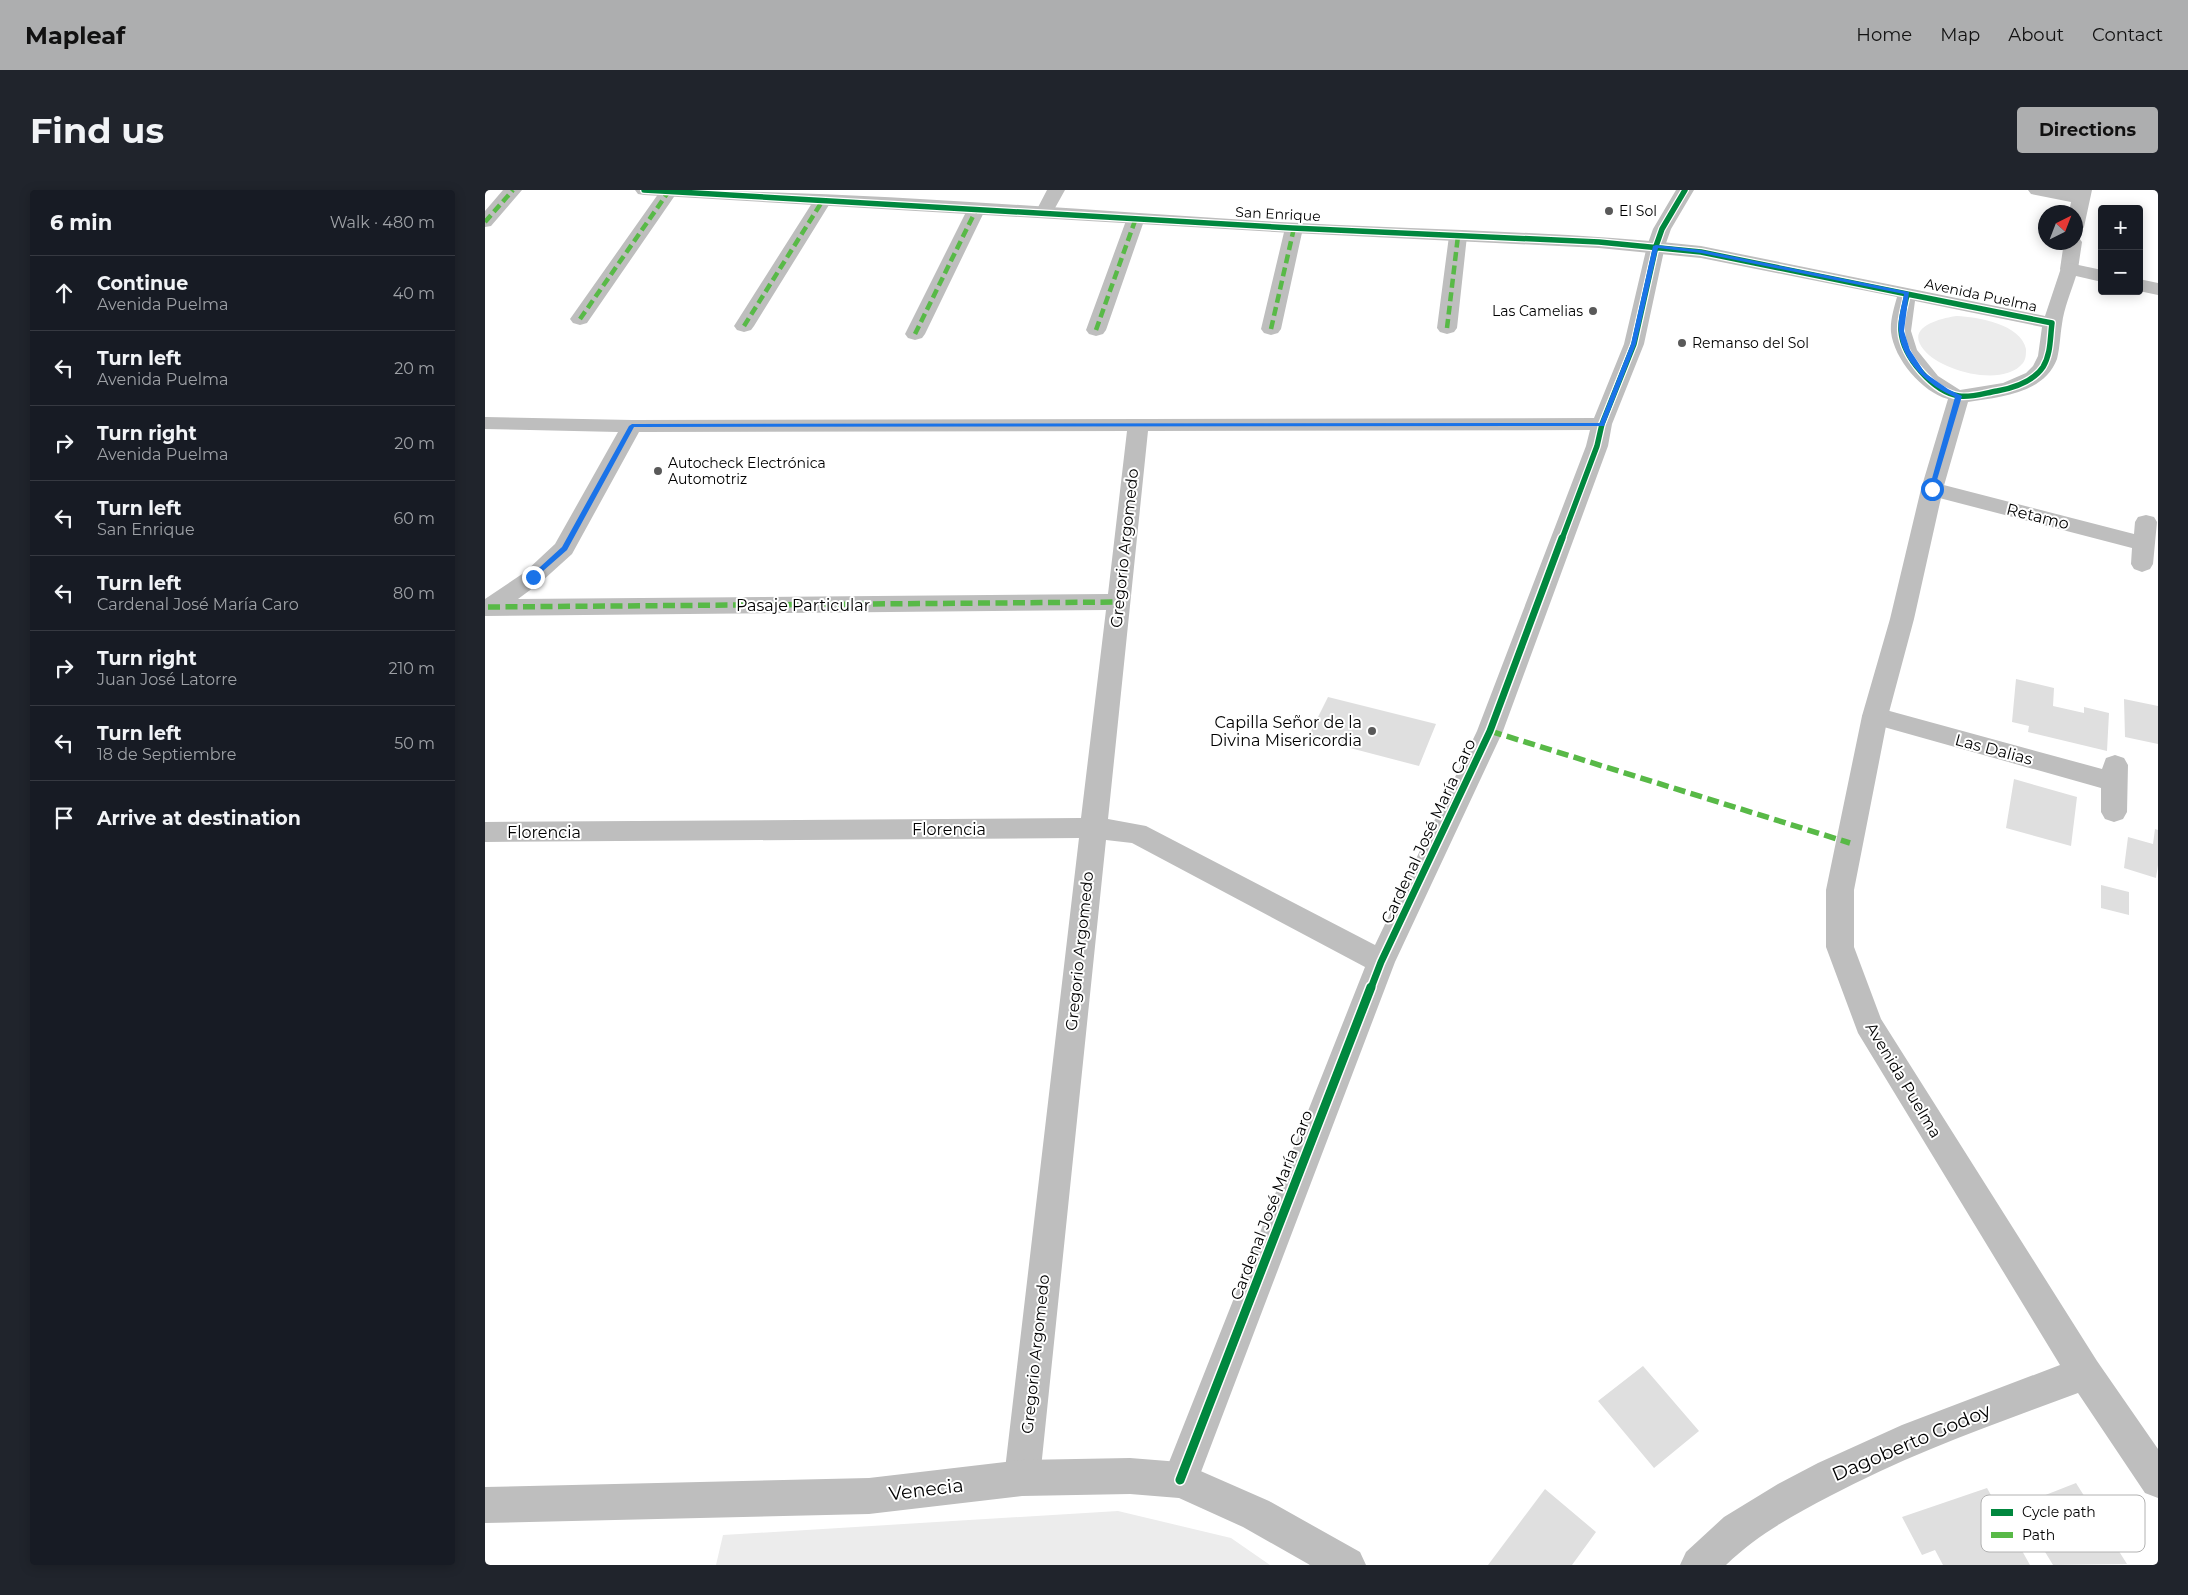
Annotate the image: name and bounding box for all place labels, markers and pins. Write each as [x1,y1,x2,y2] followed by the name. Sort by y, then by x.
[1619,202,1657,220] place label: El Sol
[1603,205,1615,217] marker: El Sol
[1492,302,1583,320] place label: Las Camelias
[1587,305,1599,317] marker: Las Camelias
[1692,334,1809,352] place label: Remanso del Sol
[1676,337,1688,349] marker: Remanso del Sol
[668,454,826,488] place label: Autocheck Electrónica Automotriz
[652,465,664,477] marker: Autocheck Electrónica Automotriz
[1210,713,1362,750] place label: Capilla Señor de la Divina Misericordia
[1366,725,1378,737] marker: Capilla Señor de la Divina Misericordia

